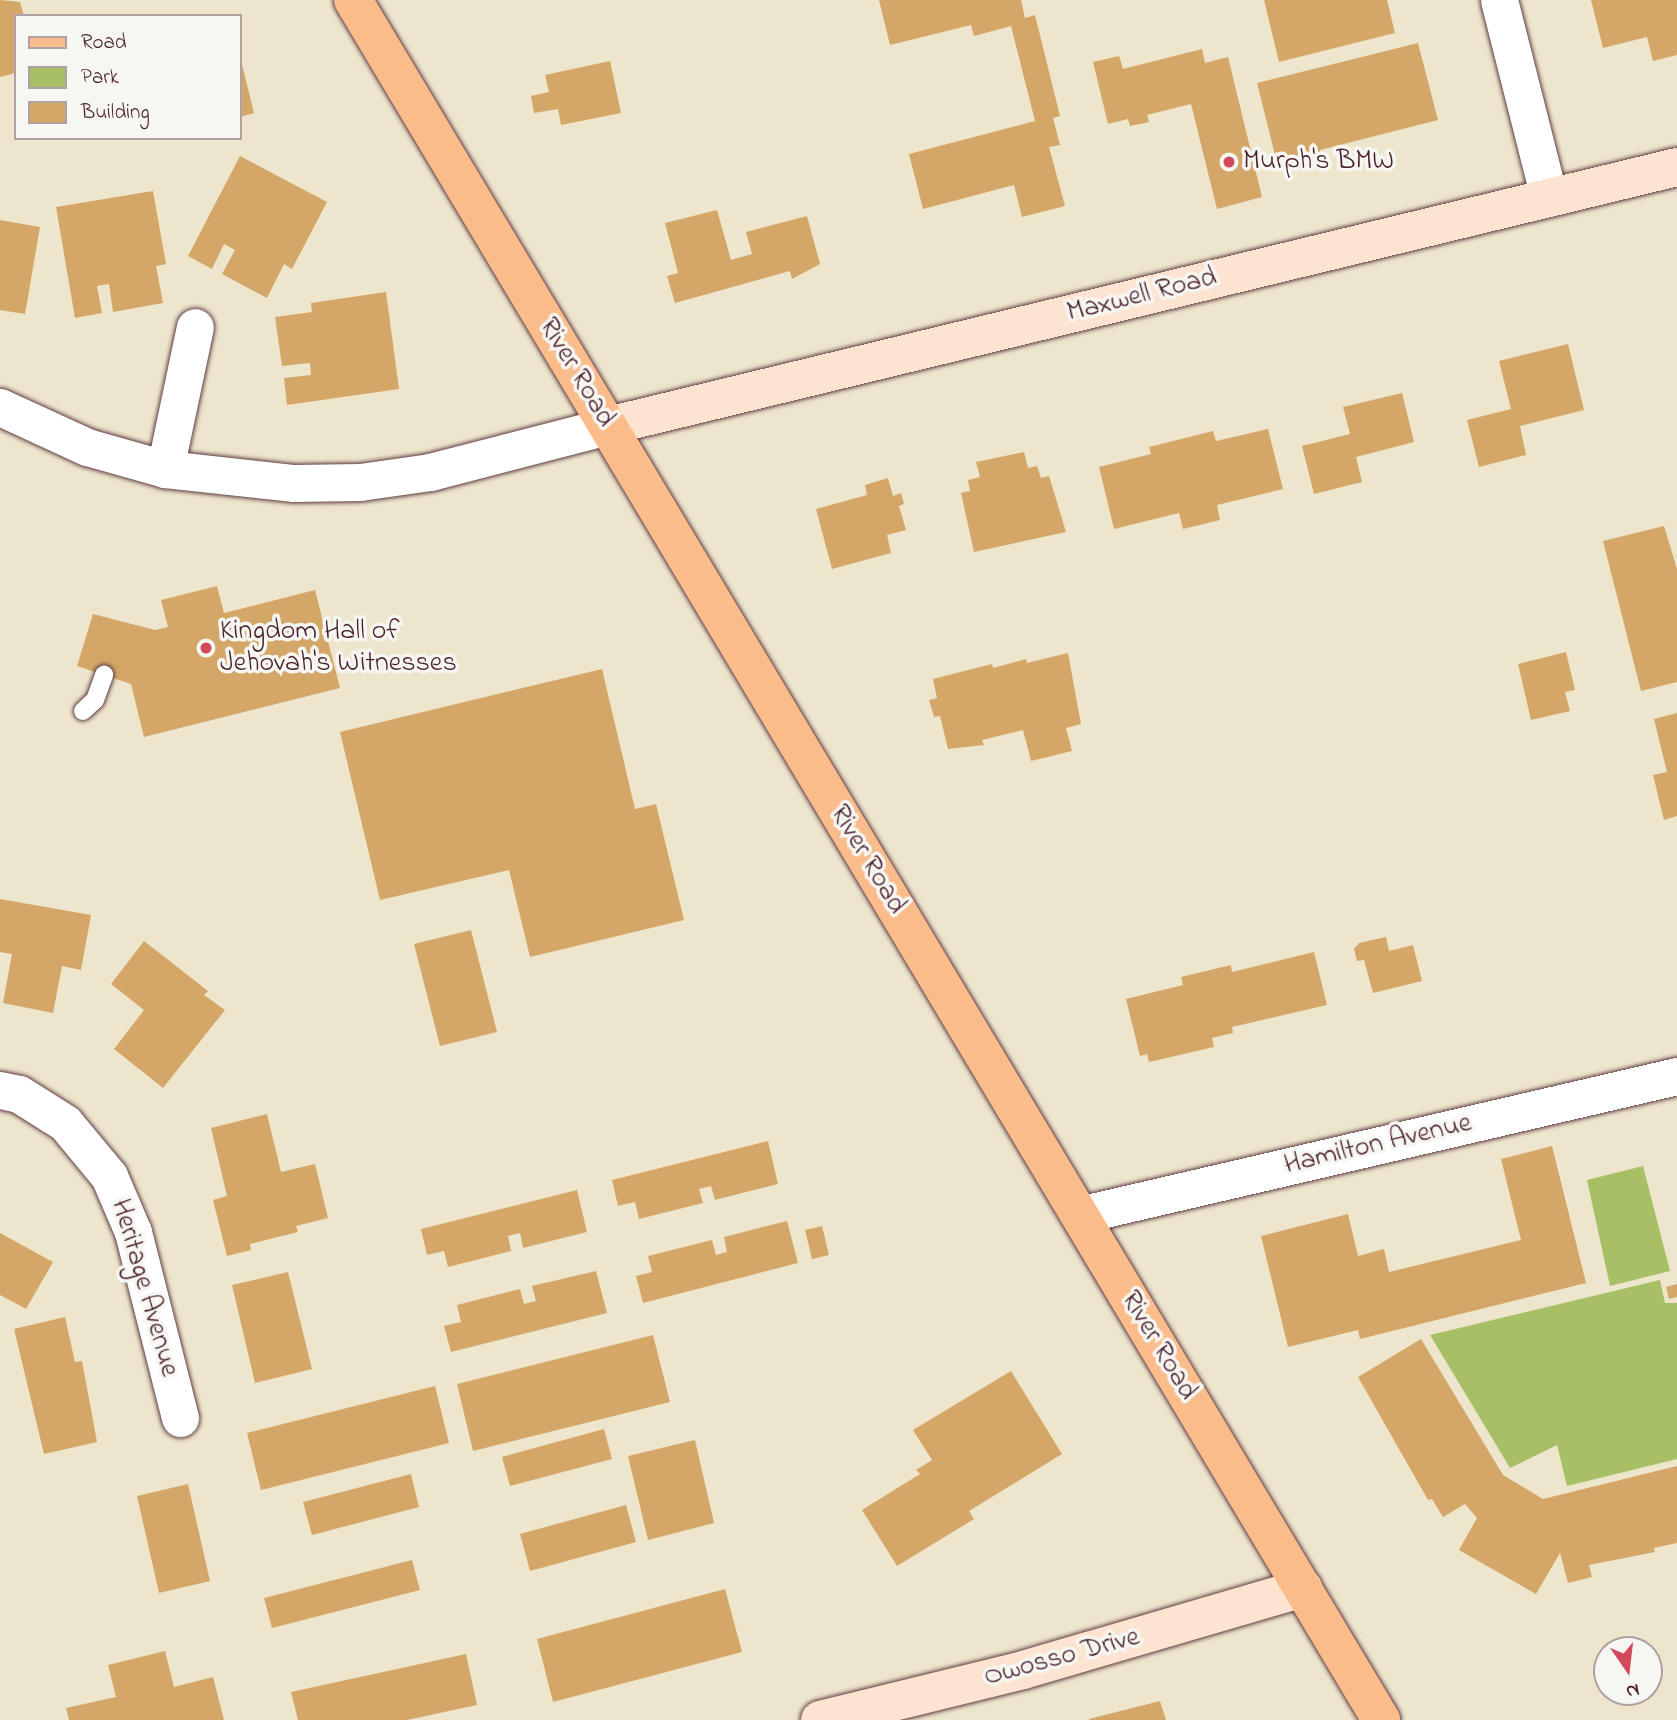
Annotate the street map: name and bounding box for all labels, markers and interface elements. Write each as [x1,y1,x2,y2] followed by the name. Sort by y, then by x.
[14,14,242,140] legend
[81,28,127,58] text: Road
[81,63,119,93] text: Park
[81,98,150,128] text: Building
[1243,145,1394,179] place label: Murph's BMW
[1221,154,1237,170] marker: Murph's BMW
[1064,261,1220,331] street label: Maxwell Road
[530,312,622,434] street label: River Road
[220,615,457,681] place label: Kingdom Hall of Jehovah's Witnesses
[198,640,214,656] marker: Kingdom Hall of Jehovah's Witnesses
[821,799,913,921] street label: River Road
[1281,1107,1475,1183] street label: Hamilton Avenue
[103,1195,185,1381] street label: Heritage Avenue
[1112,1285,1204,1407] street label: River Road
[981,1621,1143,1695] street label: Owosso Drive
[1593,1636,1663,1706] north arrow
[1623,1675,1642,1705] text: N

